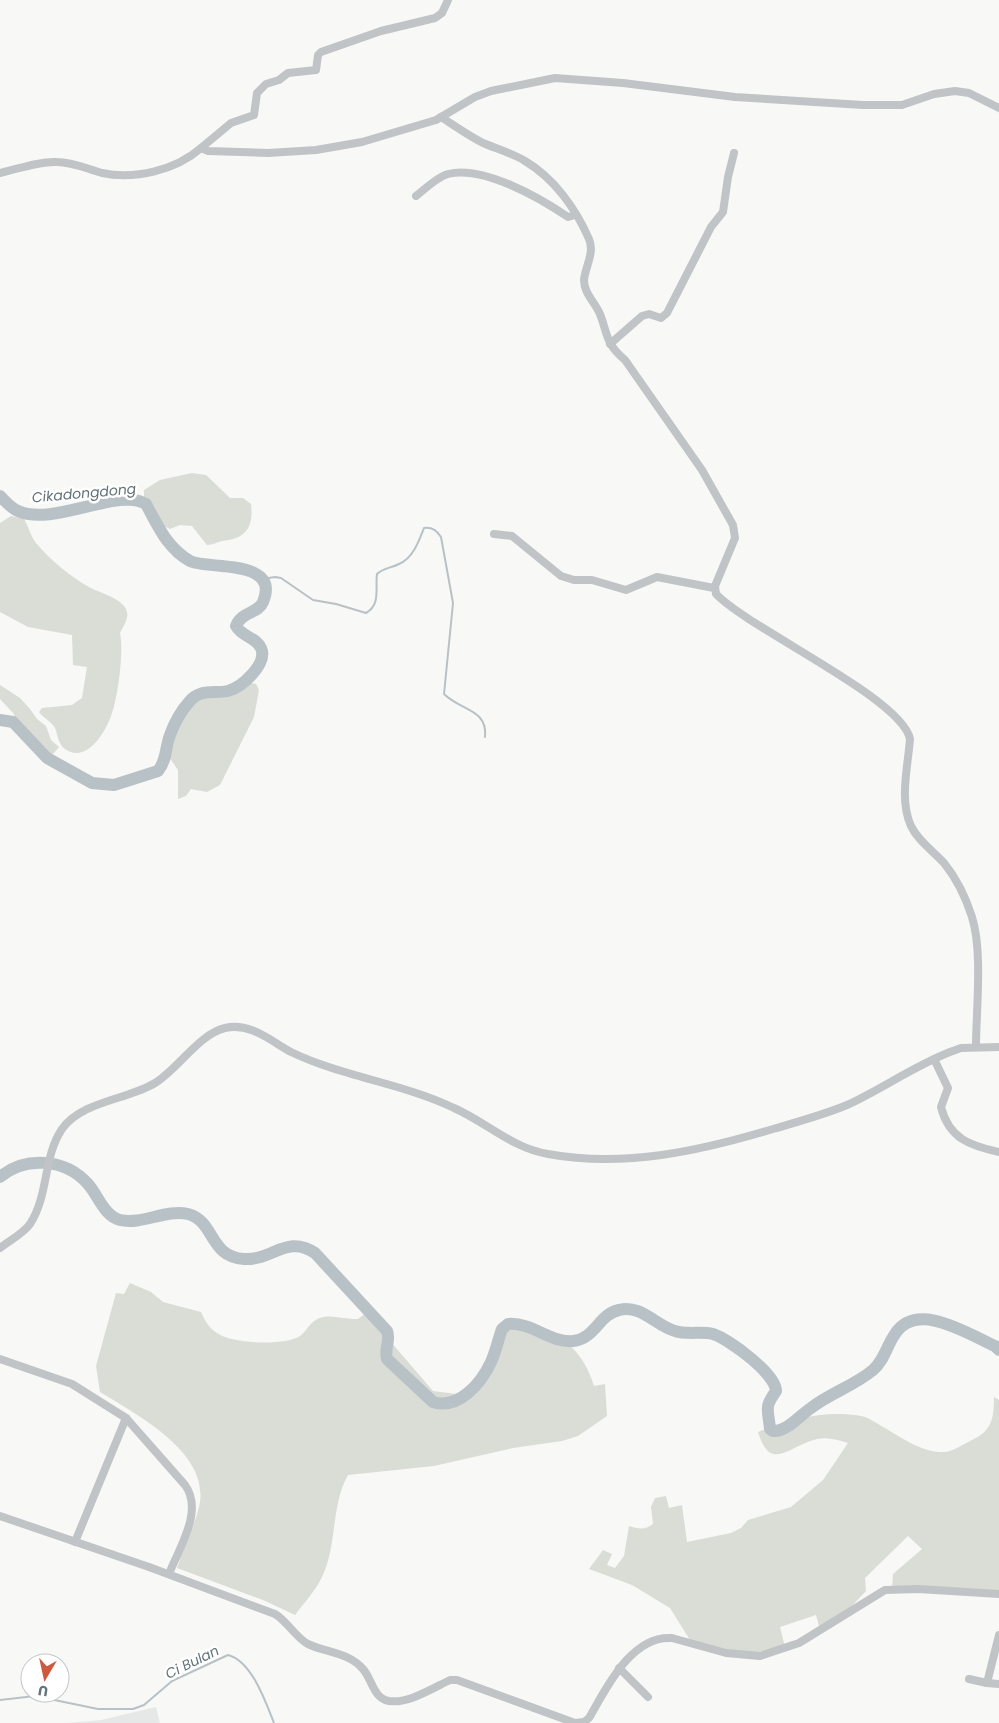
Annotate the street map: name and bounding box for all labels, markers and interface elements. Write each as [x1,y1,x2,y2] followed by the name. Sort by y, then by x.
[31,478,138,508] water label: Cikadongdong
[162,1640,222,1684] water label: Ci Bulan
[20,1653,70,1703] north arrow
[36,1680,49,1701] text: U

